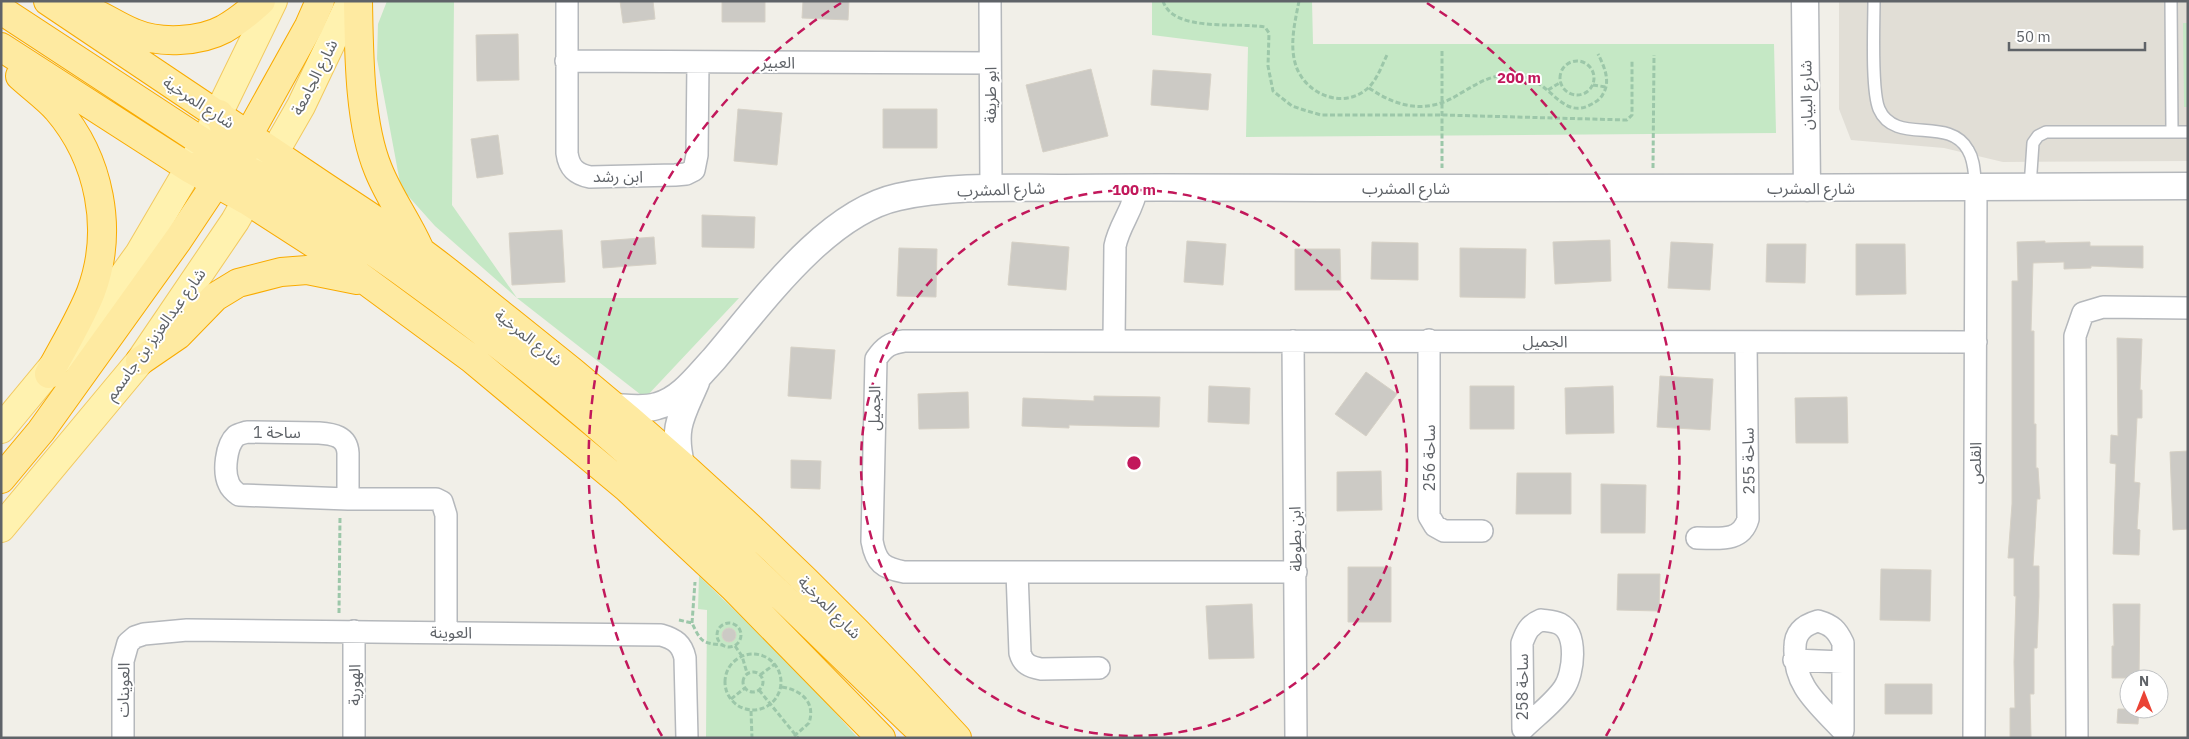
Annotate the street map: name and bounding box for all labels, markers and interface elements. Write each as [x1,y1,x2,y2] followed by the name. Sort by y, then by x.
[2009,20,2145,52] scale bar
[2016,27,2051,46] text: 50 m
[286,36,344,120] street label: شارع الجامعة
[760,52,795,72] street label: العبير
[1795,60,1820,130] street label: شارع البيان
[980,67,1000,123] street label: ابو طريفة
[1497,68,1541,87] text: 200 m
[158,72,238,135] street label: شارع المرخية
[593,166,643,186] street label: ابن رشد
[957,177,1045,204] street label: شارع المشرب
[1362,178,1450,201] street label: شارع المشرب
[1767,178,1855,201] street label: شارع المشرب
[1112,180,1156,199] text: 100 m
[100,264,212,406] street label: شارع عبدالعزيز بن جاسمم
[489,304,567,372] street label: شارع المرخية
[1522,331,1568,351] street label: الجميل
[864,385,884,431] street label: الجميل
[253,422,301,442] street label: ساحة 1
[1419,425,1439,492] street label: ساحة 256
[1737,427,1759,495] street label: ساحة 255
[1965,442,1985,484] street label: القلص
[1125,454,1143,472] centre of rings
[1284,506,1306,572] street label: ابن بطوطة
[792,571,866,645] street label: شارع المرخية
[430,622,472,642] street label: العوينة
[1512,654,1532,721] street label: ساحة 258
[113,662,133,718] street label: العوينات
[344,664,364,706] street label: الهورية
[2119,669,2169,719] north arrow
[2139,672,2149,690] text: N

